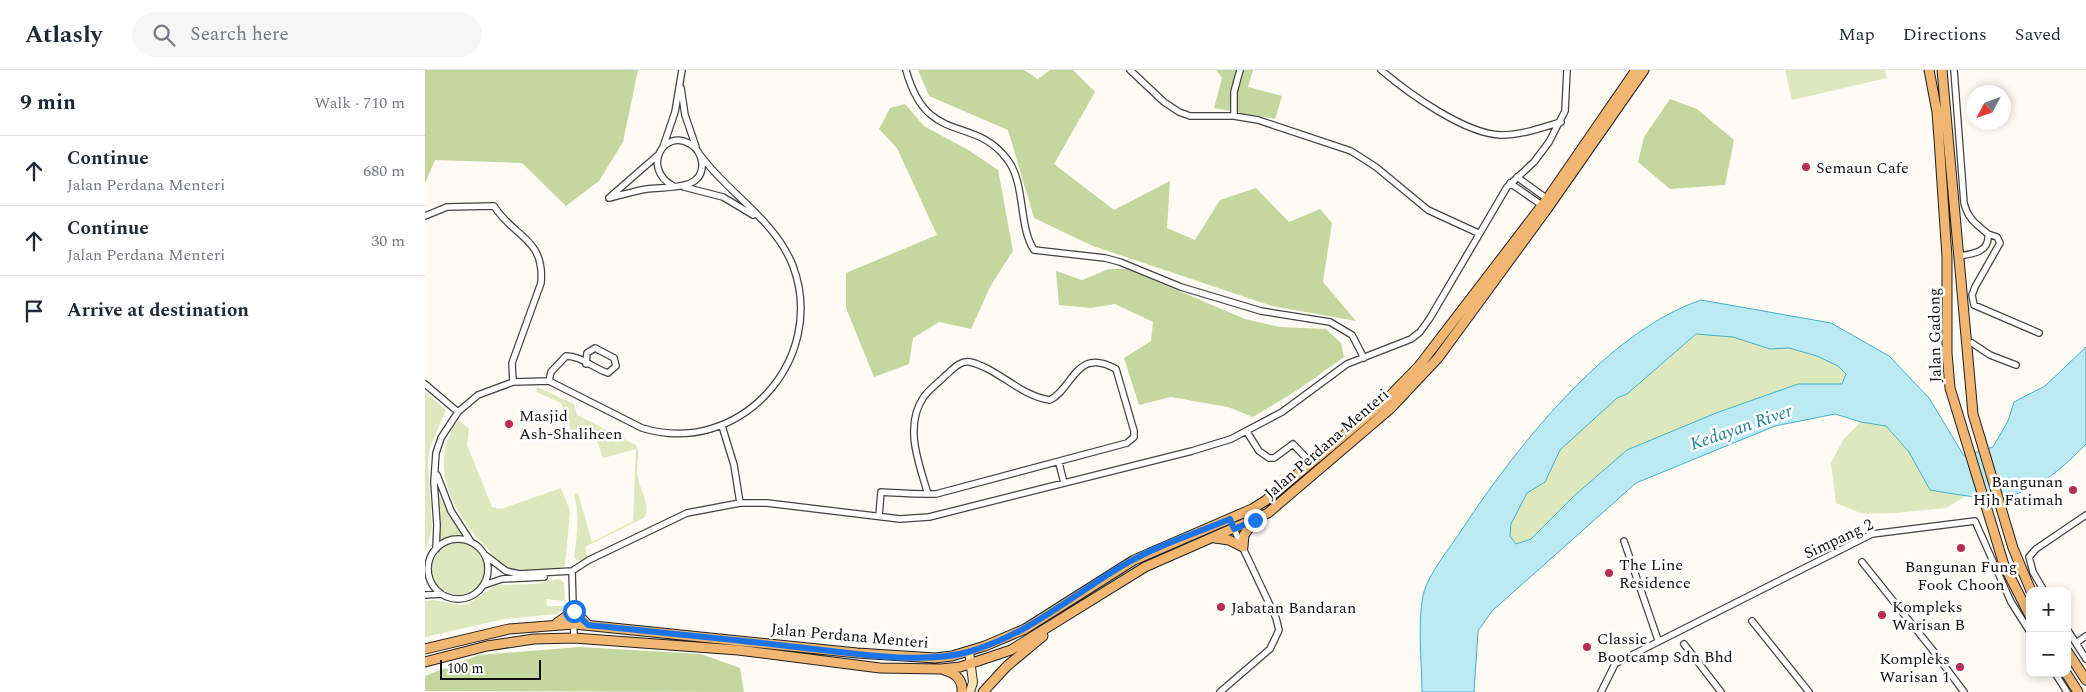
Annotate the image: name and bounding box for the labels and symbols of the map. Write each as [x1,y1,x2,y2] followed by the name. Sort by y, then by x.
[1966,85,2011,130] north arrow
[1816,156,1909,180] place label: Semaun Cafe
[1800,161,1812,173] marker: Semaun Cafe
[1922,287,1948,383] street label: Jalan Gadong
[1259,383,1394,505] street label: Jalan Perdana Menteri
[1686,397,1797,458] water label: Kedayan River
[519,404,622,446] place label: Masjid Ash-Shaliheen
[503,418,515,430] marker: Masjid Ash-Shaliheen
[1973,470,2063,512] place label: Bangunan Hjh Fatimah
[2067,484,2079,496] marker: Bangunan Hjh Fatimah
[1244,509,1267,532] route end
[1800,512,1877,565] street label: Simpang 2
[1955,542,1967,554] marker: Bangunan Fung Fook Choon
[1619,553,1691,595] place label: The Line Residence
[1905,555,2017,597] place label: Bangunan Fung Fook Choon
[1603,567,1615,579] marker: The Line Residence
[1892,595,1965,637] place label: Kompleks Warisan B
[1231,596,1356,620] place label: Jabatan Bandaran
[563,600,586,623] route start
[1215,601,1227,613] marker: Jabatan Bandaran
[1876,609,1888,621] marker: Kompleks Warisan B
[770,617,930,655] street label: Jalan Perdana Menteri
[1597,627,1733,669] place label: Classic Bootcamp Sdn Bhd
[1581,641,1593,653] marker: Classic Bootcamp Sdn Bhd
[1879,647,1950,689] place label: Kompleks Warisan 1
[440,657,541,680] scale bar
[1954,661,1966,673] marker: Kompleks Warisan 1

